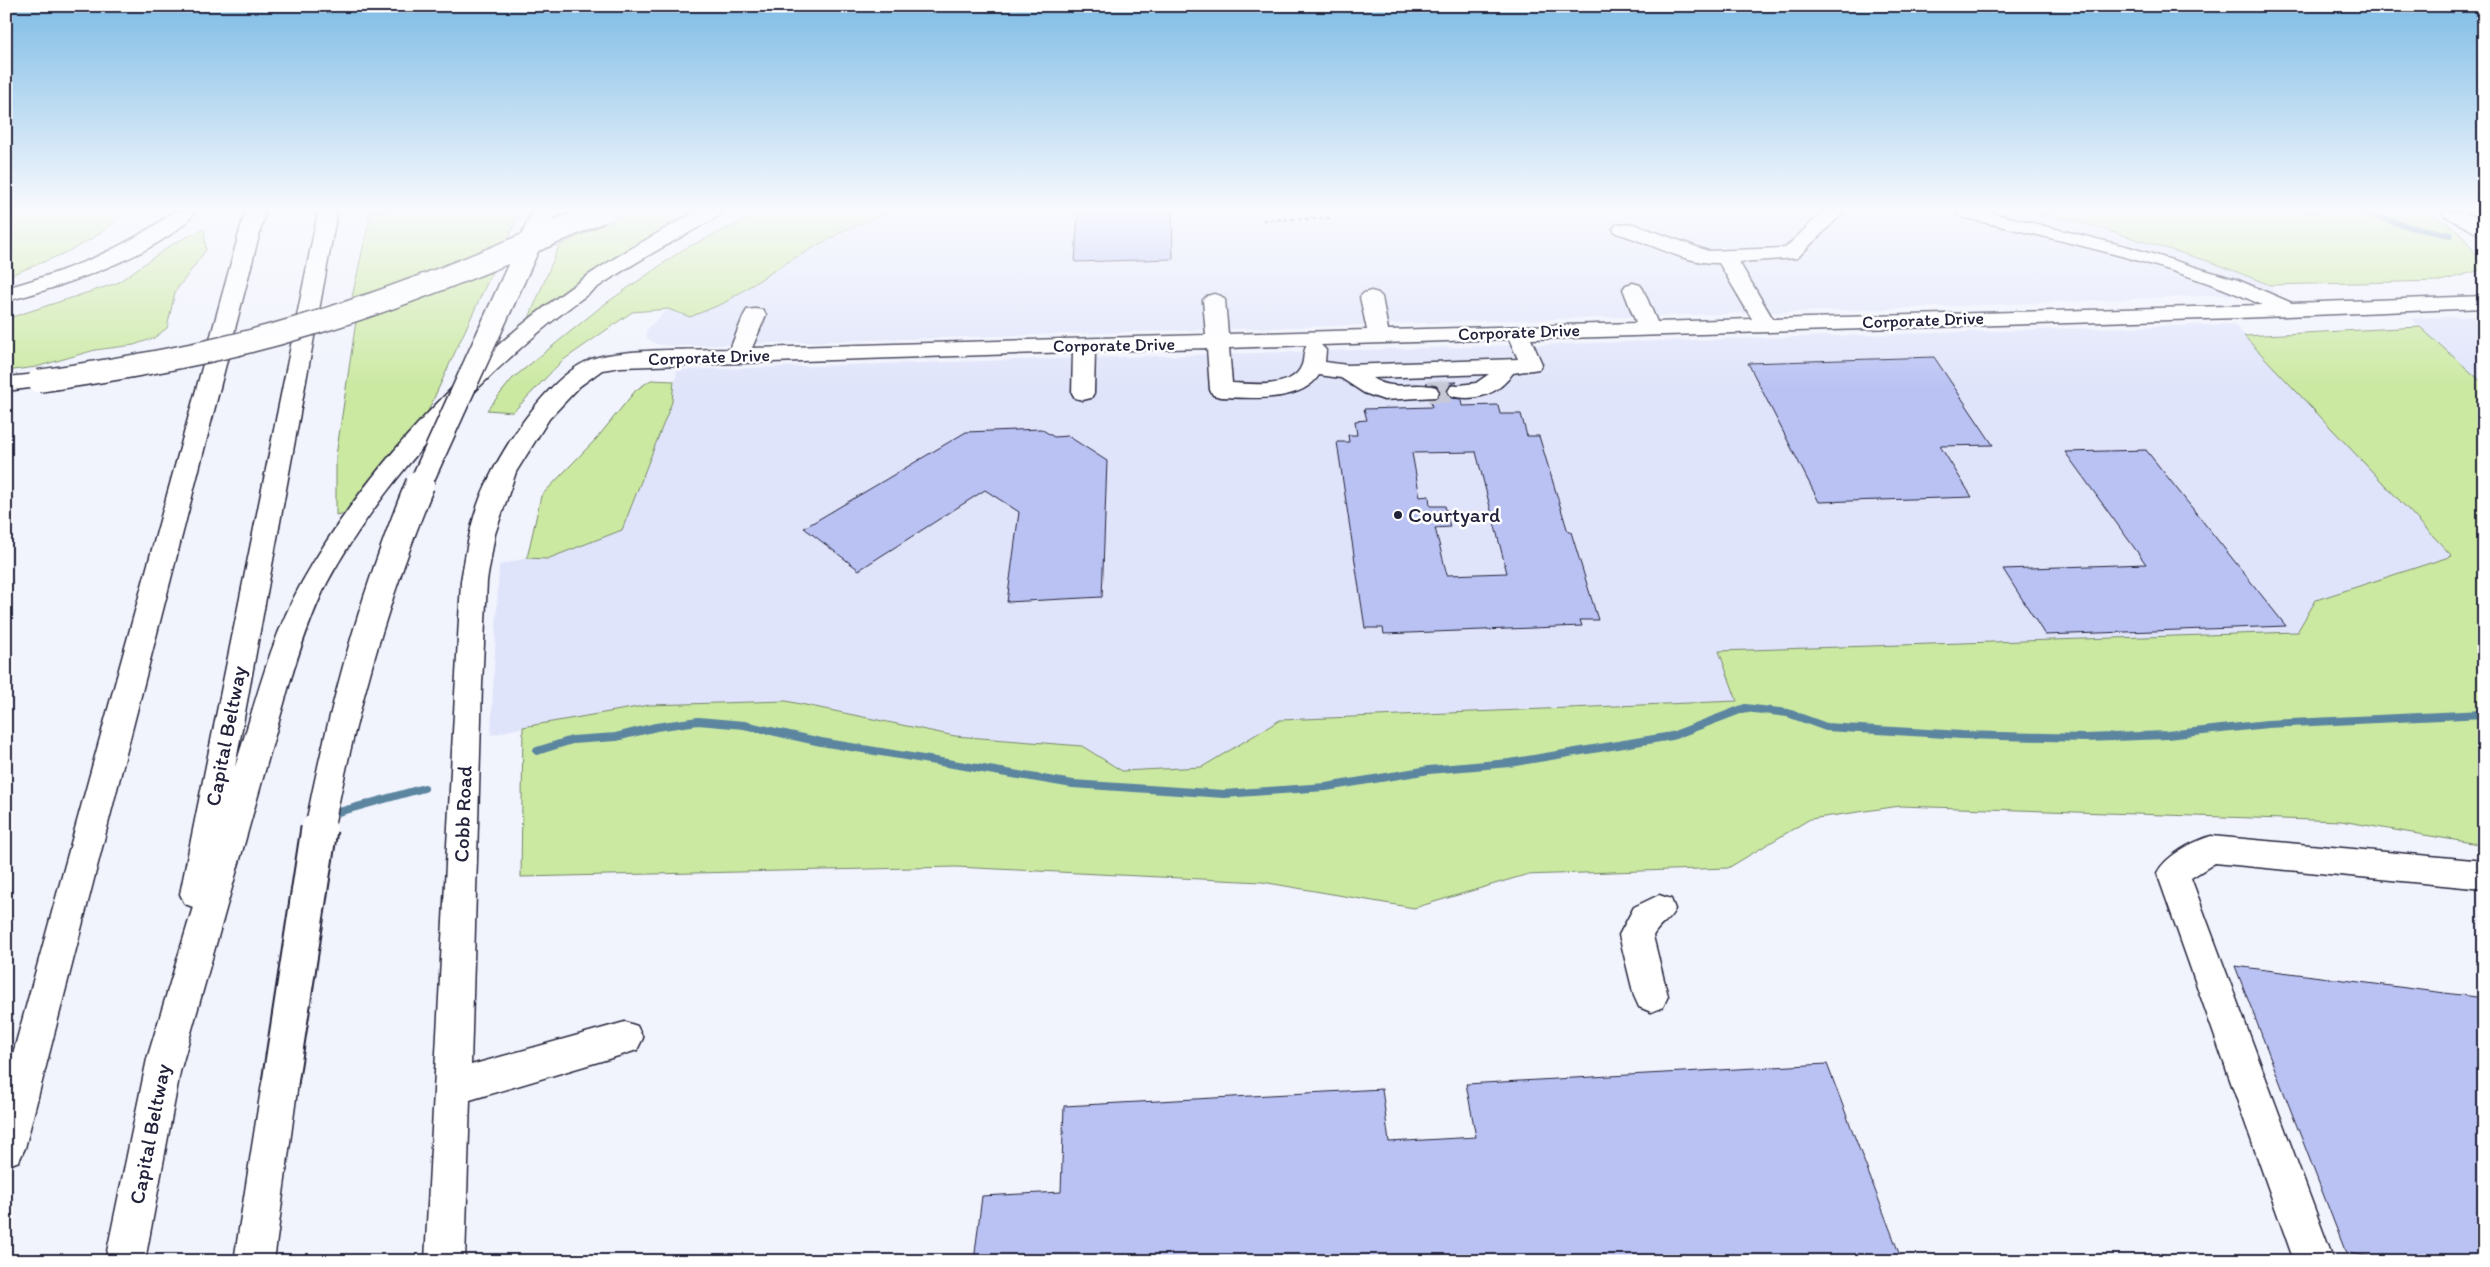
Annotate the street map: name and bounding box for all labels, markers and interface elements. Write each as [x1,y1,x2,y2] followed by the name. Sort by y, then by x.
[1862,307,1984,333] street label: Corporate Drive
[1458,319,1580,345] street label: Corporate Drive
[1053,333,1175,357] street label: Corporate Drive
[648,344,770,370] street label: Corporate Drive
[1408,502,1500,527] place label: Courtyard
[1392,509,1404,521] marker: Courtyard
[200,664,251,808] street label: Capital Beltway
[448,765,477,863] street label: Cobb Road
[124,1062,175,1206] street label: Capital Beltway

